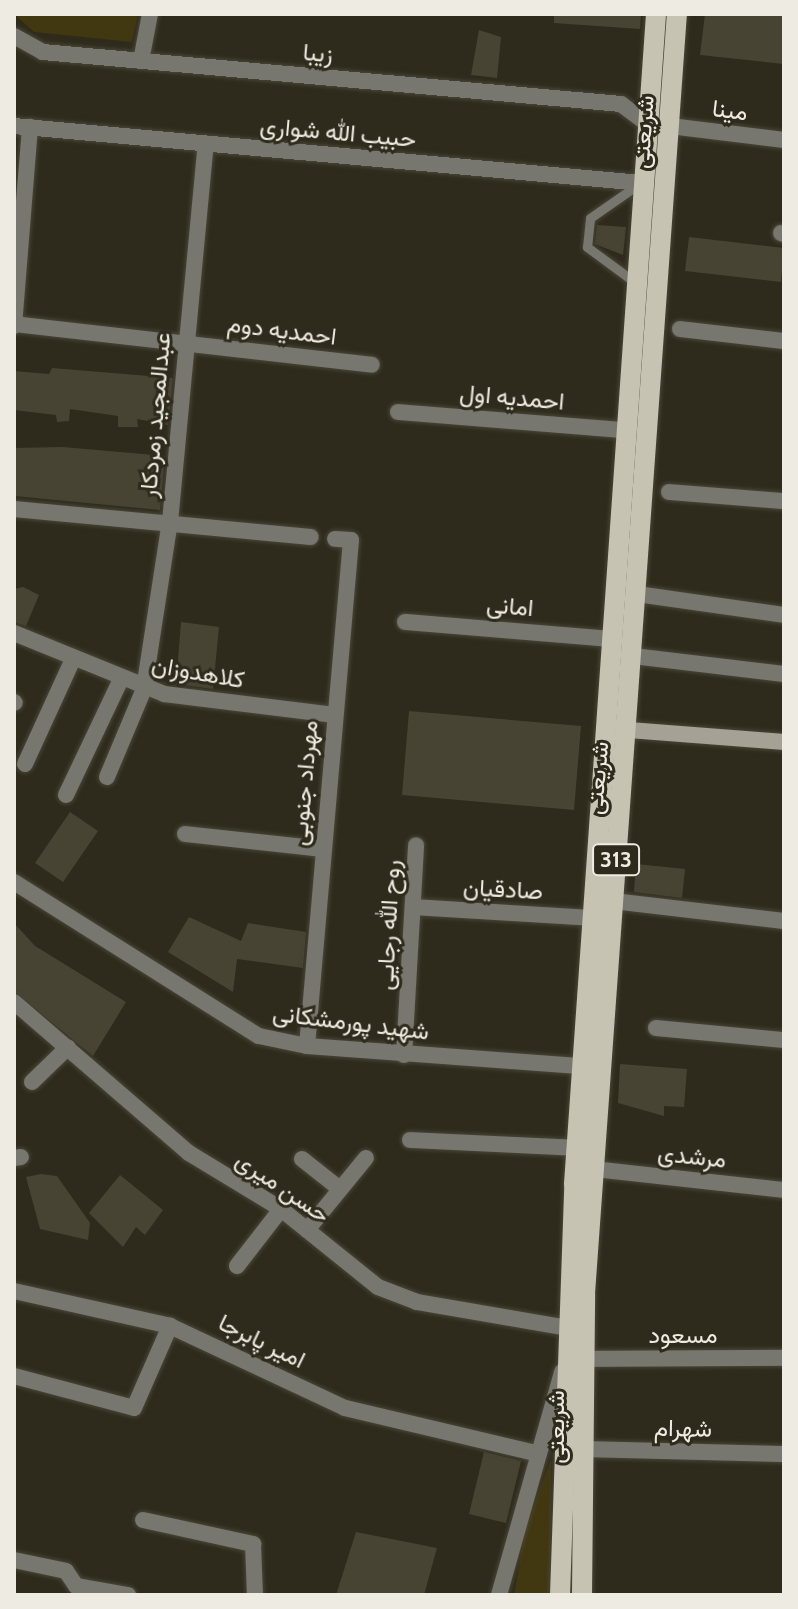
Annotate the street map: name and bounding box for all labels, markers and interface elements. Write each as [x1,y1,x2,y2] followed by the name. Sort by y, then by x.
[302,37,334,69] street label: زیبا
[626,94,660,170] street label: شریعتی
[710,94,750,126] street label: مینا
[259,111,417,153] street label: حبیب الله شواری
[226,309,338,351] street label: احمدیه دوم
[133,331,177,499] street label: عبدالمجید زمردکار
[458,378,566,416] street label: احمدیه اول
[485,590,535,622] street label: امانی
[149,650,247,694] street label: کلاهدوزان
[284,719,324,847] street label: مهرداد جنوبی
[579,740,615,816] street label: شریعتی
[592,842,640,878] road number: 313
[370,859,406,991] street label: روح الله رجایی
[462,873,544,905] street label: صادقیان
[271,998,431,1046] street label: شهید پورمشکانی
[656,1138,728,1174] street label: مرشدی
[230,1145,336,1229] street label: حسن میری
[214,1308,310,1374] street label: امیر پابرجا
[649,1321,717,1349] street label: مسعود
[542,1390,570,1464] street label: شریعتی
[654,1413,712,1443] street label: شهرام

